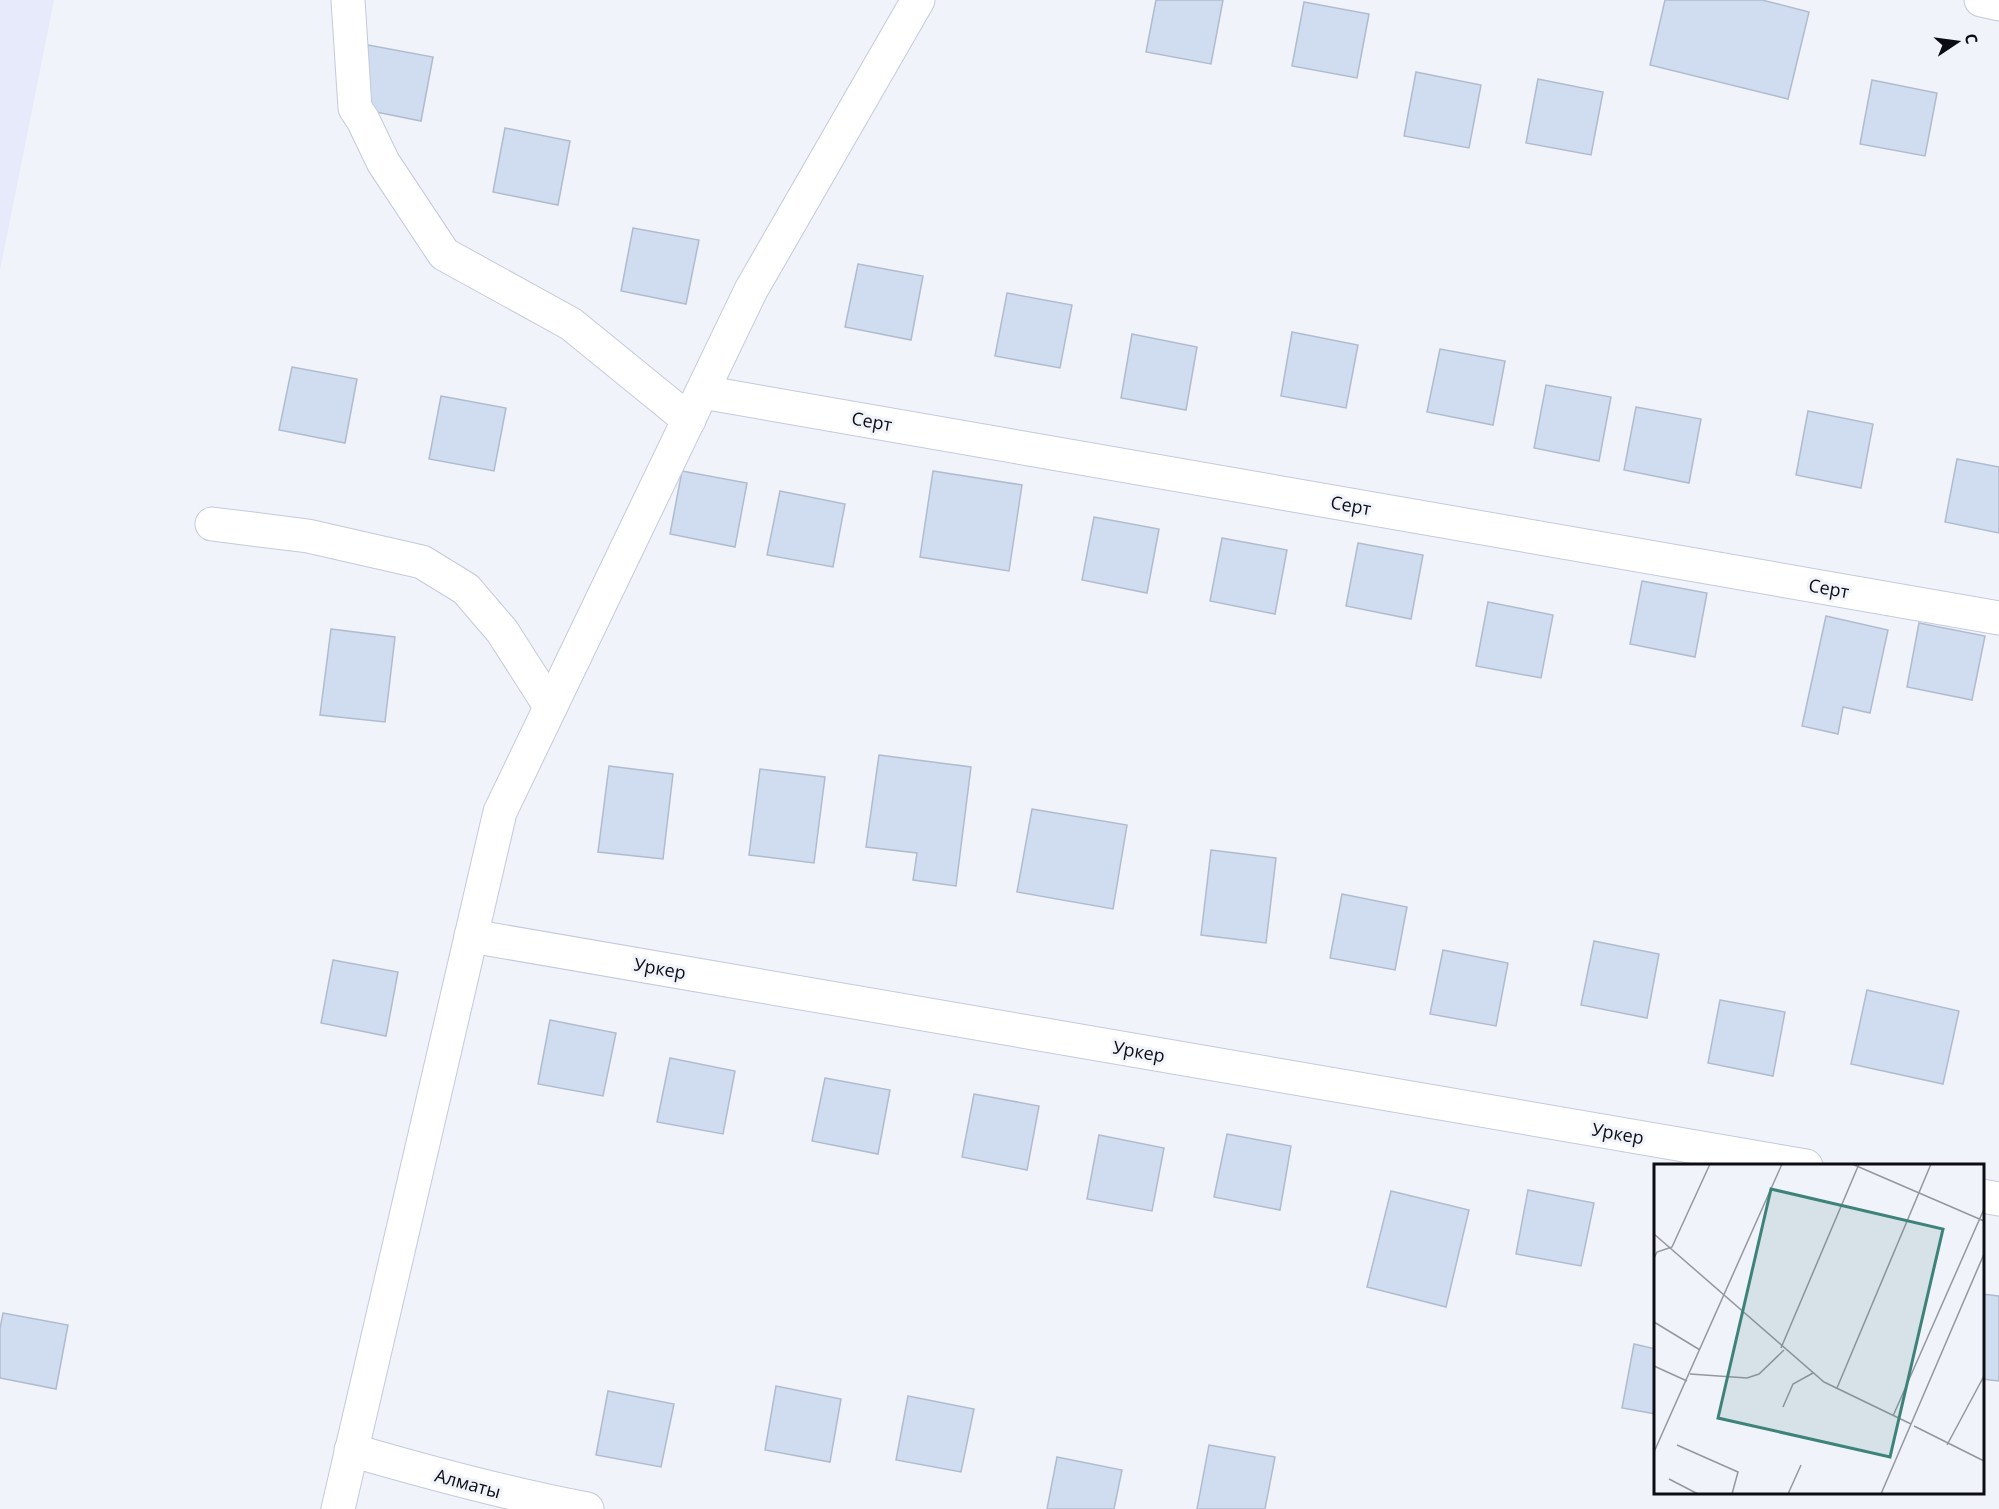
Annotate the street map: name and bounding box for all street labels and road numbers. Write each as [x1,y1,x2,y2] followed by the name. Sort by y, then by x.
[850,406,895,436] street label: Серт
[1329,490,1374,520] street label: Серт
[1807,573,1852,603] street label: Серт
[632,952,688,984] street label: Уркер
[1111,1035,1167,1067] street label: Уркер
[1590,1117,1646,1149] street label: Уркер
[432,1463,504,1503] street label: Алматы

